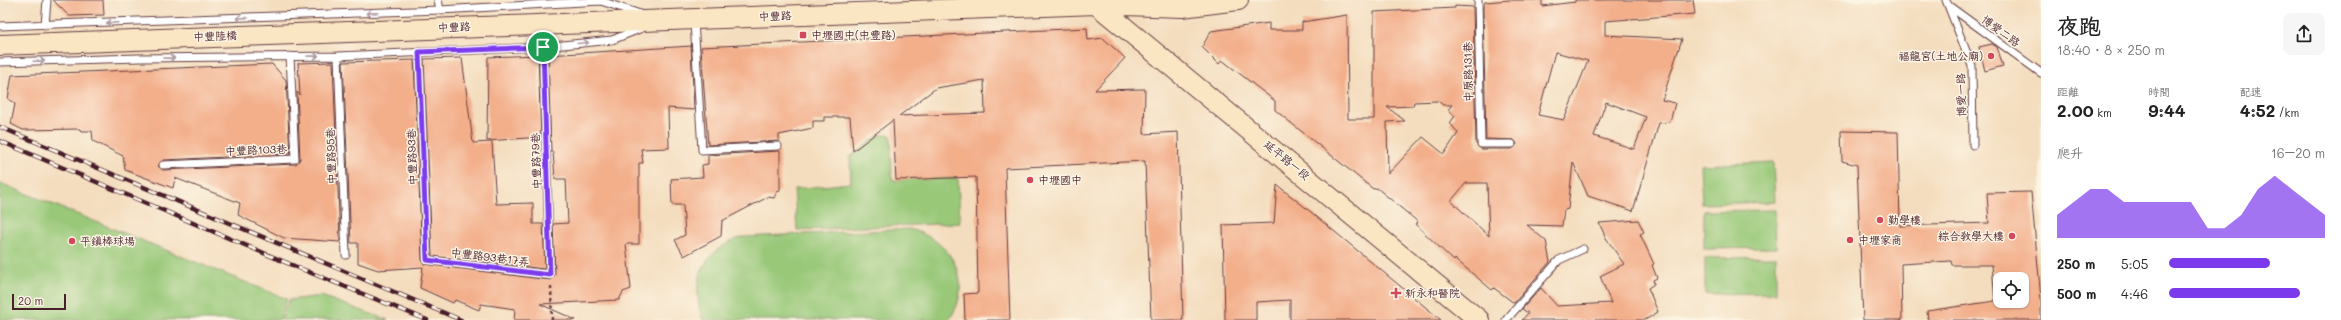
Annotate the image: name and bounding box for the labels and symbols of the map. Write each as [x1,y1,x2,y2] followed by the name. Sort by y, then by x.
[758,7,792,24] street label: 中豐路
[366,9,379,16] one-way arrow
[1979,12,2024,50] street label: 博愛二路
[236,14,249,21] one-way arrow
[437,18,471,35] street label: 中豐路
[106,19,119,27] one-way arrow
[193,27,237,44] street label: 中豐陸橋
[811,27,896,42] place label: 中壢國中(中豐路)
[526,30,560,64] pin
[798,30,808,40] marker: 中壢國中(中豐路)
[576,39,589,47] one-way arrow
[1459,42,1476,102] street label: 中原路131巷
[1899,48,1983,63] place label: 福龍宮(土地公廟)
[1986,51,1996,61] marker: 福龍宮(土地公廟)
[306,52,319,60] one-way arrow
[162,54,175,62] one-way arrow
[32,57,45,65] one-way arrow
[1953,73,1968,117] street label: 博愛一路
[322,127,339,185] street label: 中豐路95巷
[403,128,420,186] street label: 中豐路93巷
[527,132,544,190] street label: 中豐路79巷
[1261,136,1313,183] street label: 延平路一段
[225,141,287,158] street label: 中豐路103巷
[1038,172,1082,187] place label: 中壢國中
[1025,175,1035,185] marker: 中壢國中
[1888,212,1921,227] place label: 勤學樓
[1875,215,1885,225] marker: 勤學樓
[1938,228,2004,243] place label: 綜合教學大樓
[2007,231,2017,241] marker: 綜合教學大樓
[1858,232,1902,247] place label: 中壢家商
[80,233,135,248] place label: 平鎮棒球場
[1845,235,1855,245] marker: 中壢家商
[67,236,77,246] marker: 平鎮棒球場
[450,244,530,269] street label: 中豐路93巷17弄
[1405,285,1460,300] place label: 新永和醫院
[1390,287,1402,299] marker: 新永和醫院
[12,292,66,311] scale bar

